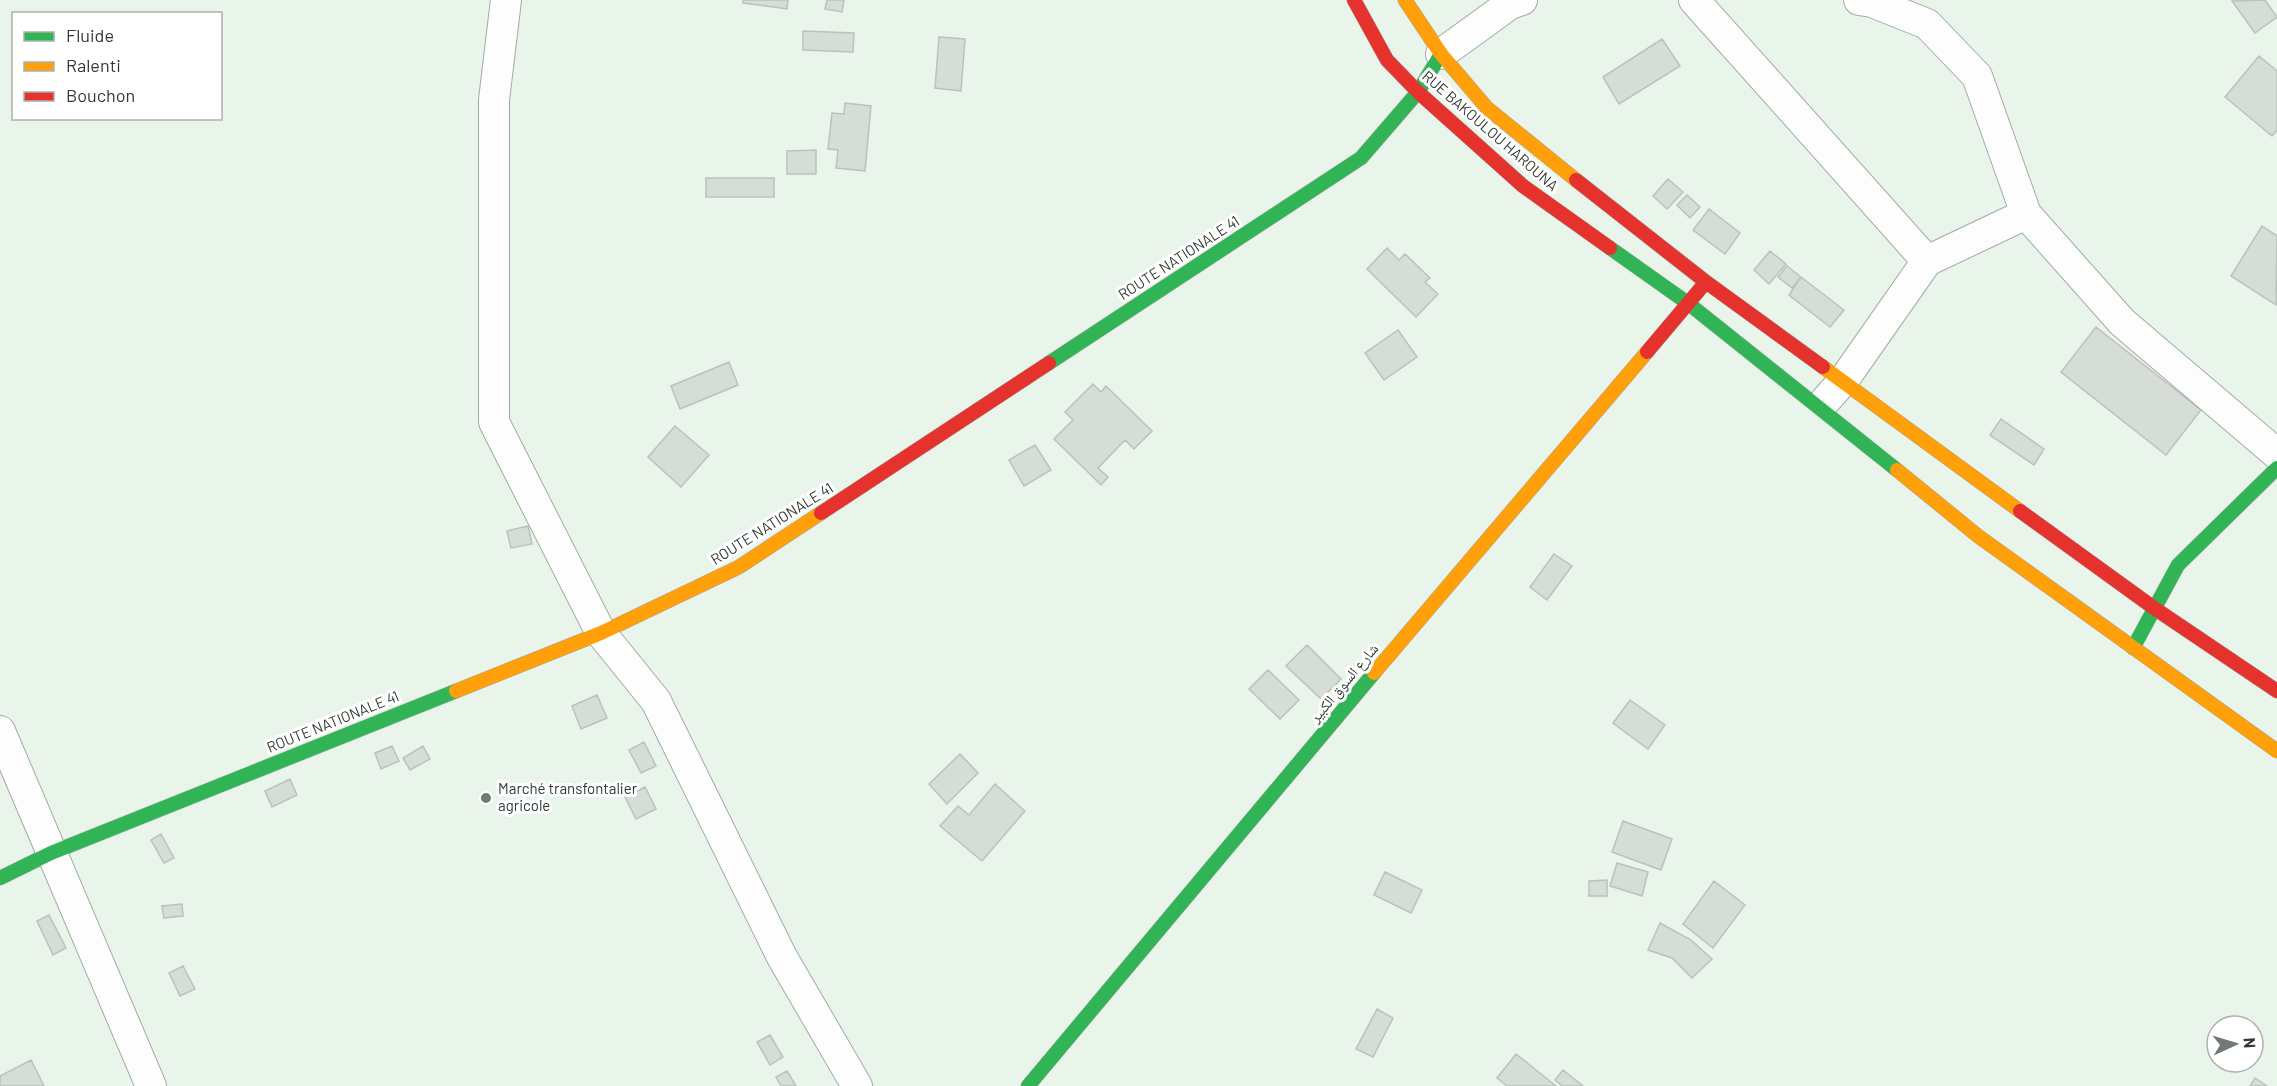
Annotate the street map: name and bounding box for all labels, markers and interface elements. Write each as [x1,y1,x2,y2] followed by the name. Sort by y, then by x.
[12,12,222,120] legend
[66,24,114,46] text: Fluide
[66,54,121,76] text: Ralenti
[1419,66,1562,194] street label: RUE BAKOULOU HAROUNA
[66,84,135,106] text: Bouchon
[1114,211,1242,303] street label: ROUTE NATIONALE 41
[707,478,836,568] street label: ROUTE NATIONALE 41
[1304,639,1383,728] street label: شارع السوق الكبير
[264,686,401,756] street label: ROUTE NATIONALE 41
[498,779,638,814] place label: Marché transfontalier agricole
[479,791,493,805] marker: Marché transfontalier agricole
[2205,1014,2265,1074] north arrow
[2241,1037,2260,1049] text: N

